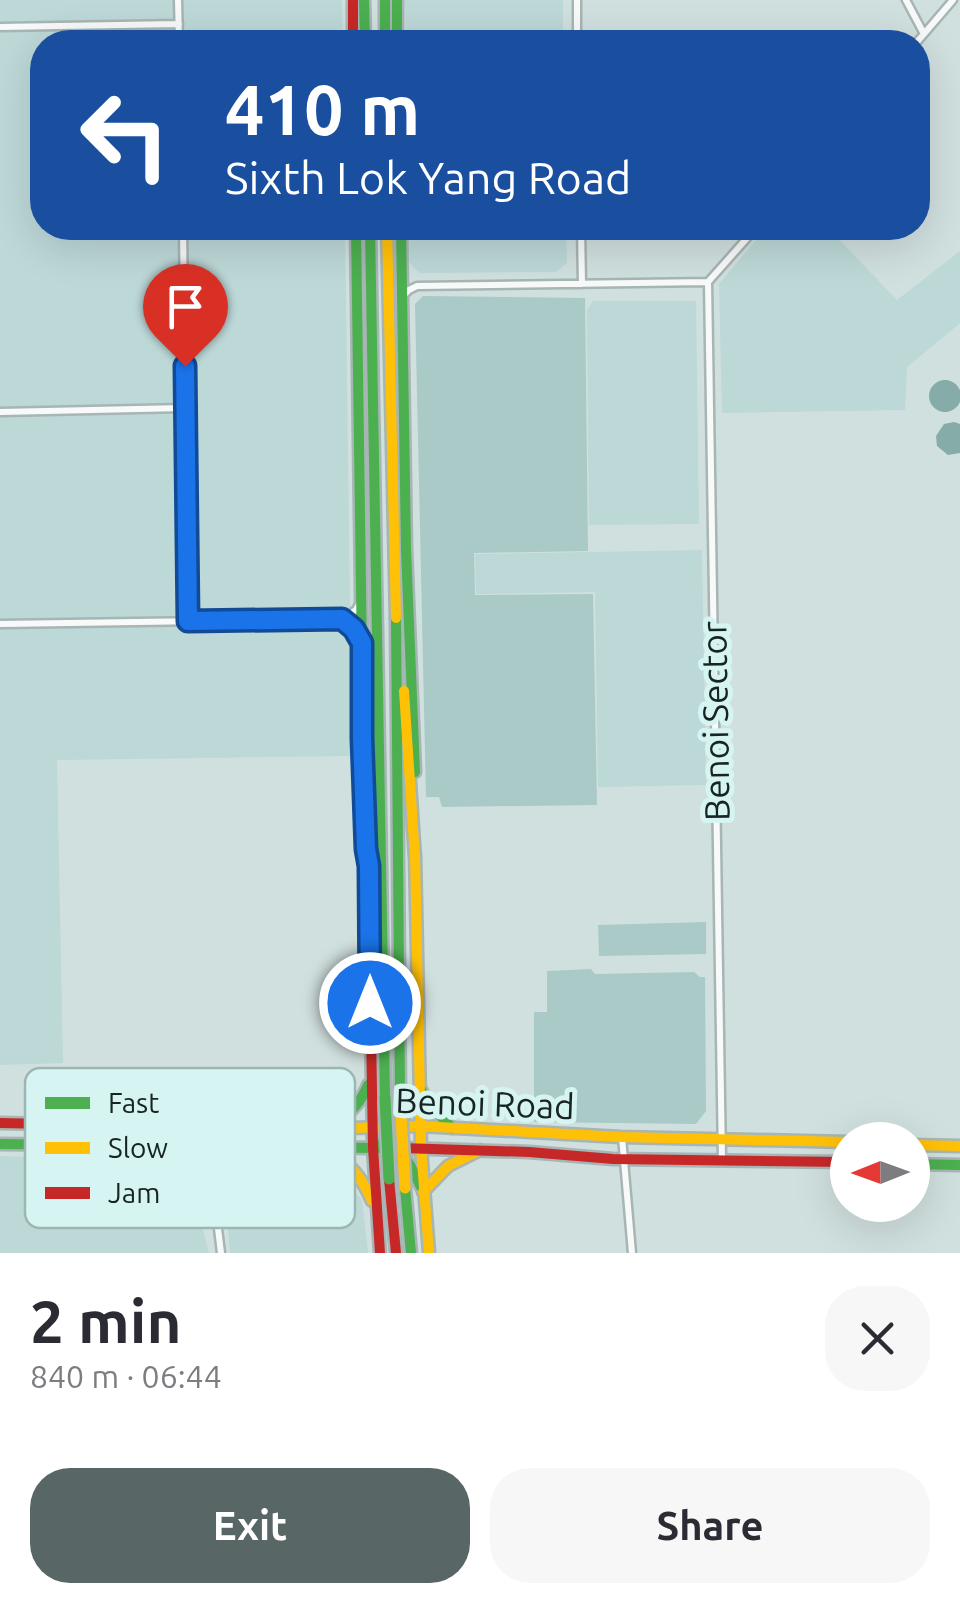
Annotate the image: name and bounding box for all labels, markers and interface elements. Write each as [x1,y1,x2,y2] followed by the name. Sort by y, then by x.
[60,70,190,200] icon: left
[225,70,420,148] text: 410 m
[225,152,631,203] text: Sixth Lok Yang Road
[143,264,228,367] pin
[158,279,213,334] icon: arrive
[693,621,737,821] street label: Benoi Sector
[318,951,422,1055] position arrow
[25,1068,355,1228] legend
[395,1080,575,1126] street label: Benoi Road
[108,1087,159,1118] text: Fast
[830,1122,930,1222] north arrow
[830,1122,930,1222] map controls
[108,1132,168,1163] text: Slow
[108,1177,160,1208] text: Jam
[825,1286,930,1391] button: close
[30,1287,182,1354] text: 2 min
[30,1358,222,1394] text: 840 m · 06:44
[30,1468,470,1583] button: Exit
[490,1468,930,1583] button: Share

